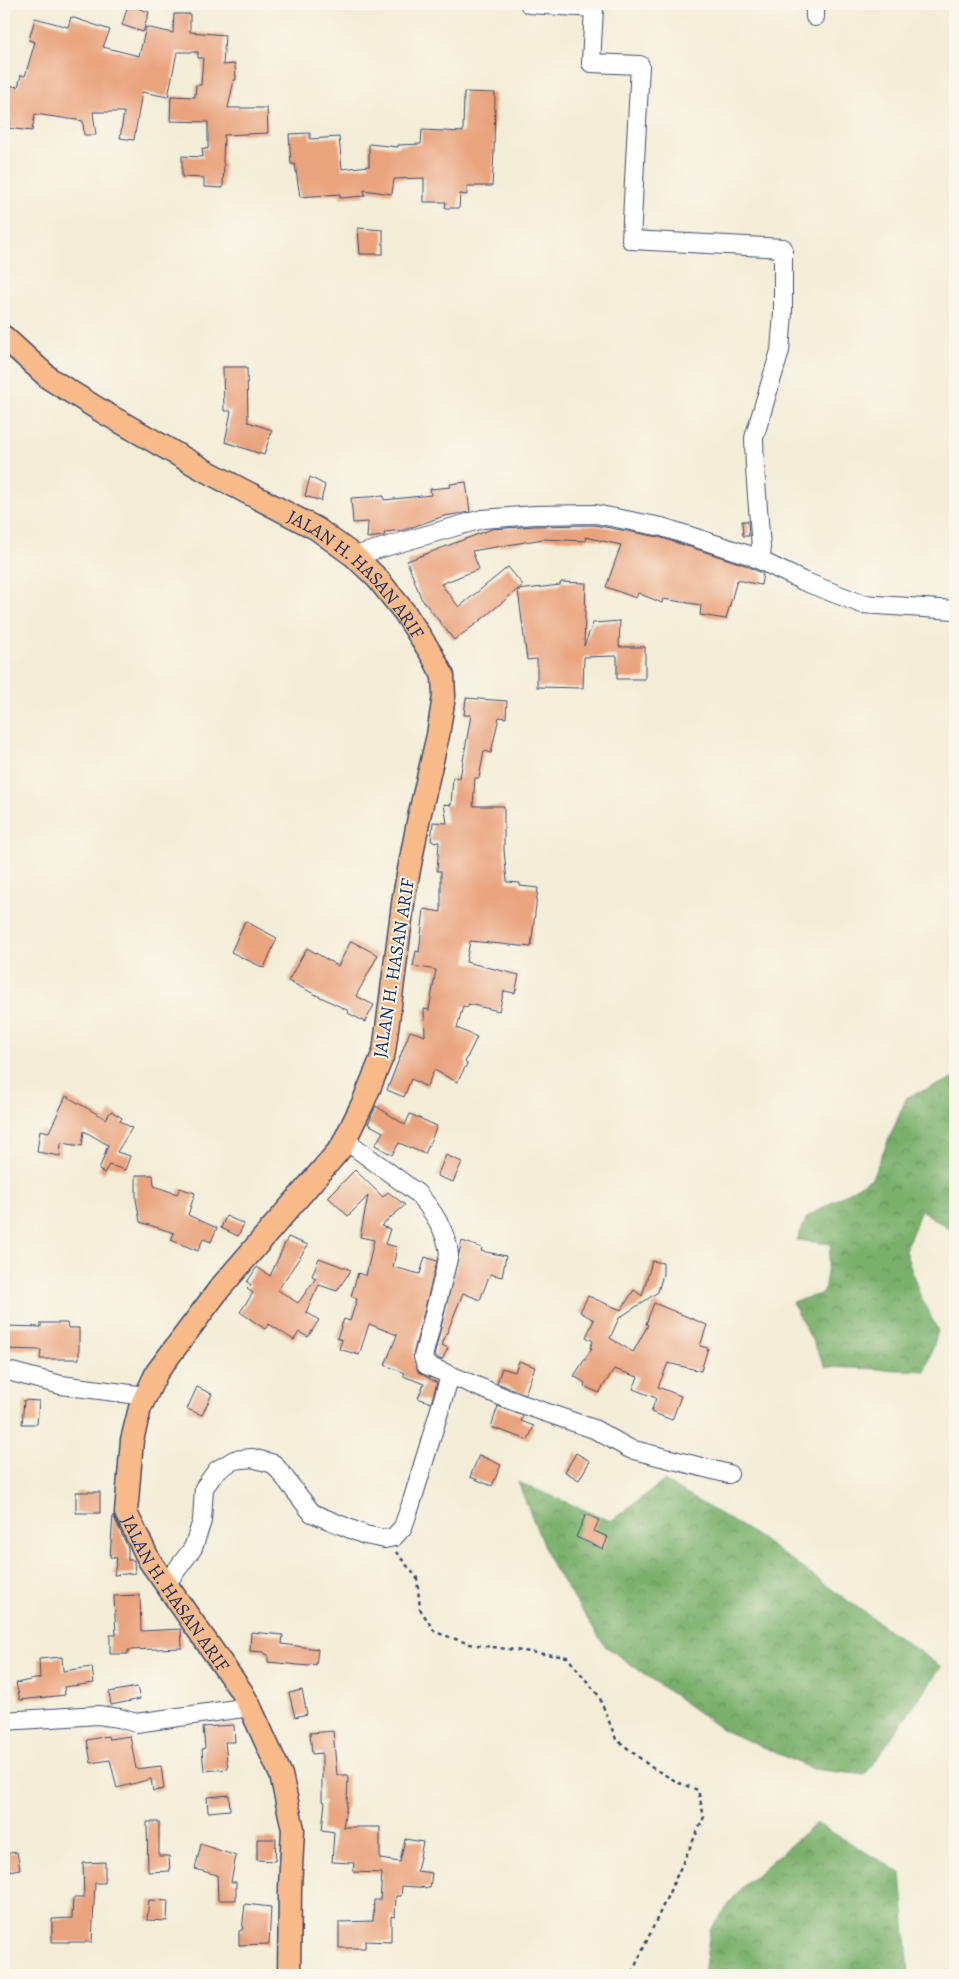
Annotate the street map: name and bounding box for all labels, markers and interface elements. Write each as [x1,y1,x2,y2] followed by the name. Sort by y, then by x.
[282,504,430,644] street label: JALAN H. HASAN ARIF
[367,876,421,1060] street label: JALAN H. HASAN ARIF
[115,1511,236,1677] street label: JALAN H. HASAN ARIF

